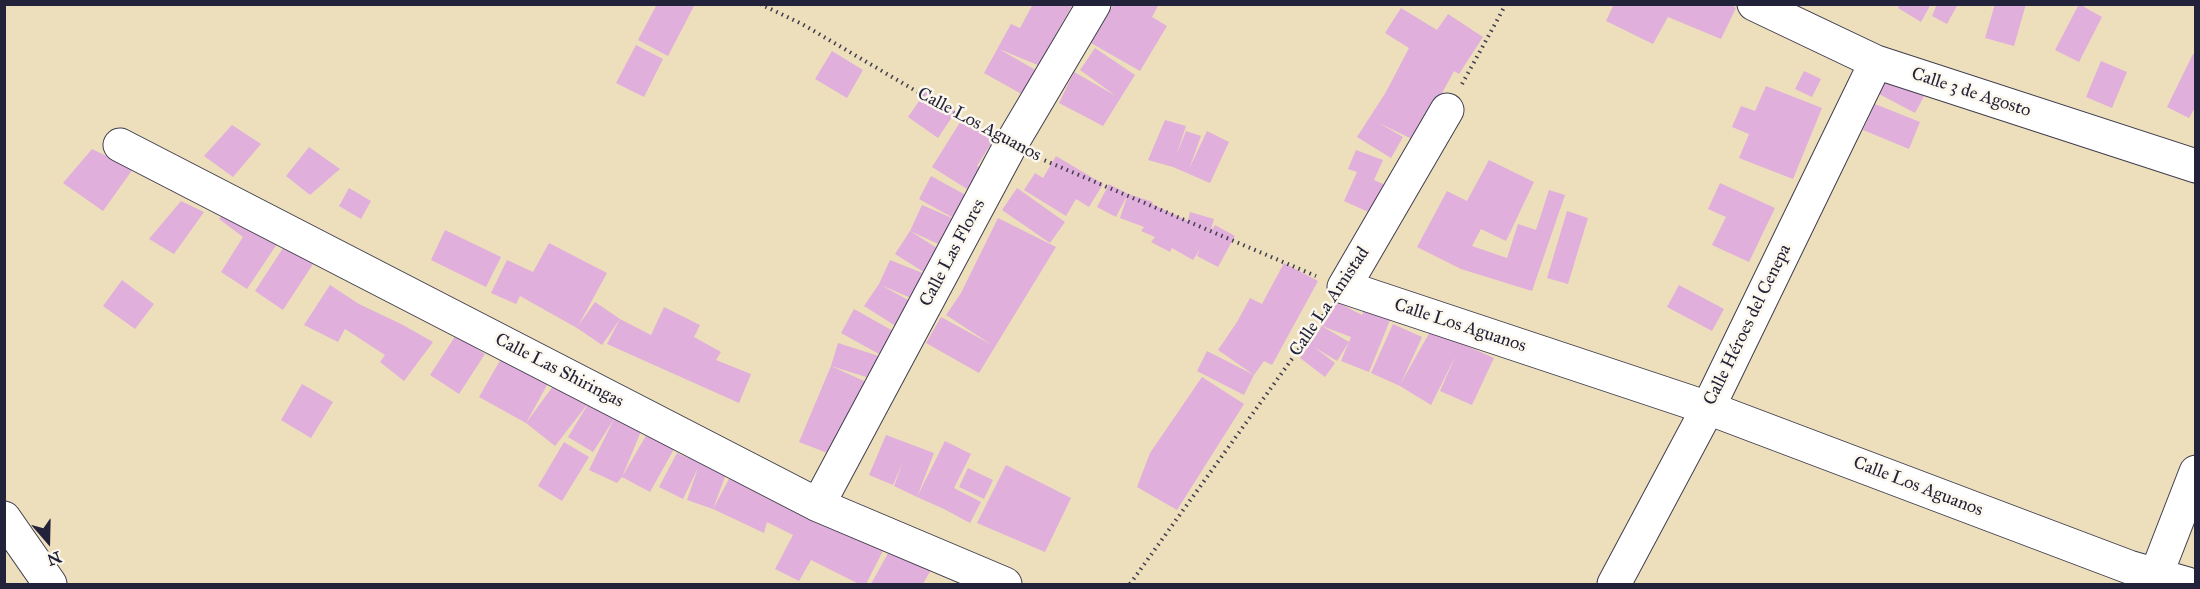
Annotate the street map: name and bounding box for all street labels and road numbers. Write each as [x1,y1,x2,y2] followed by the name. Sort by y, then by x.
[1909,64,2033,122] street label: Calle 3 de Agosto
[913,83,1045,167] street label: Calle Los Aguanos
[916,196,990,310] street label: Calle Las Flores
[1700,241,1796,409] street label: Calle Héroes del Cenepa
[1285,243,1375,361] street label: Calle La Amistad
[1391,295,1529,357] street label: Calle Los Aguanos
[491,329,627,413] street label: Calle Las Shiringas
[1850,452,1986,522] street label: Calle Los Aguanos

